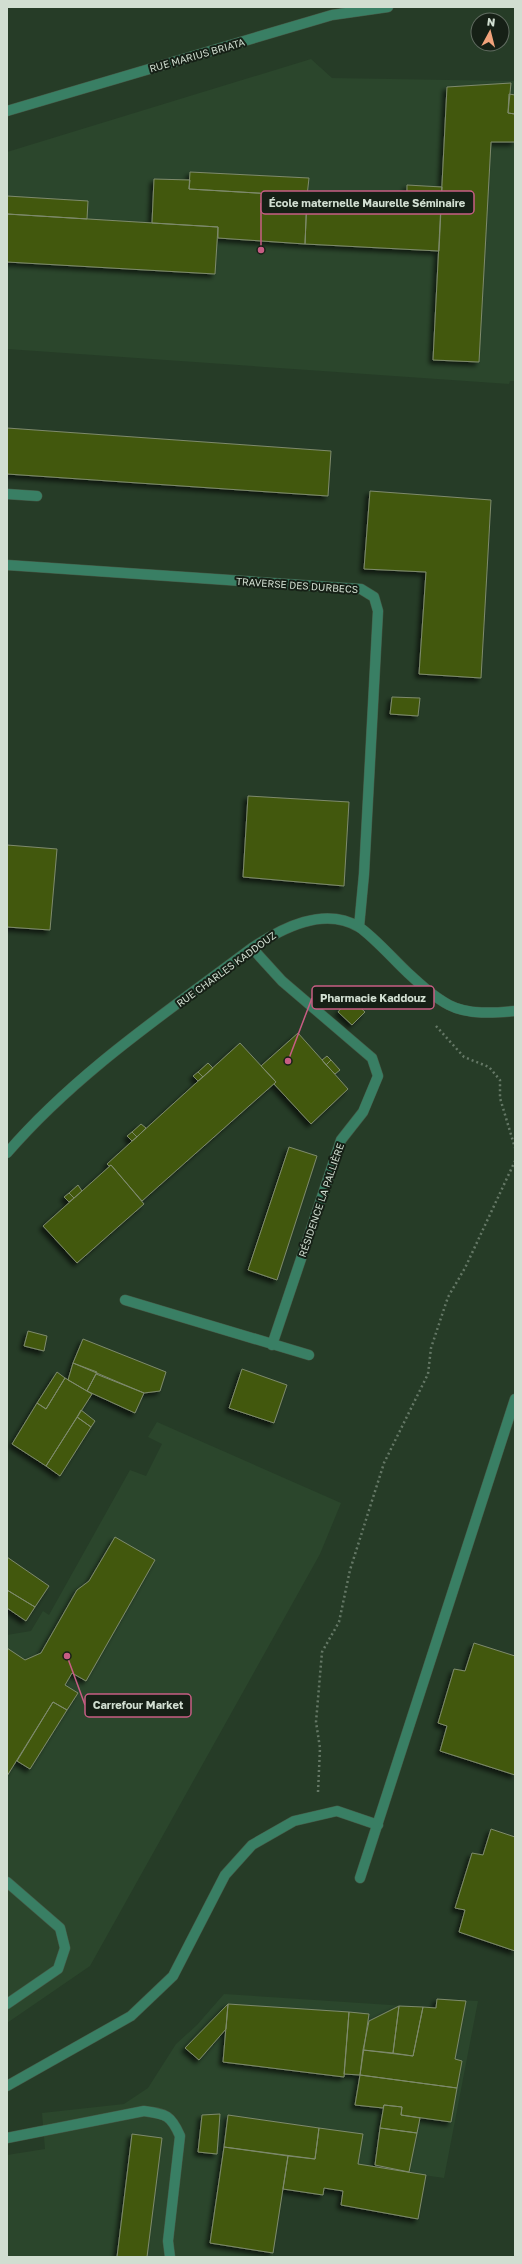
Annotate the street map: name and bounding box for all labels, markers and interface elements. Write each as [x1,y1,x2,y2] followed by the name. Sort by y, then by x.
[470,12,510,52] north arrow
[486,15,496,29] text: N
[148,36,246,74] street label: RUE MARIUS BRIATA
[261,191,474,214] callout: École maternelle Maurelle Séminaire
[269,196,466,209] text: École maternelle Maurelle Séminaire
[236,575,358,595] street label: TRAVERSE DES DURBECS
[174,929,278,1009] street label: RUE CHARLES KADDOUZ
[312,986,434,1009] callout: Pharmacie Kaddouz
[320,991,426,1004] text: Pharmacie Kaddouz
[296,1141,346,1259] street label: RÉSIDENCE LA PALLIÈRE
[85,1694,191,1717] callout: Carrefour Market
[93,1698,184,1711] text: Carrefour Market

